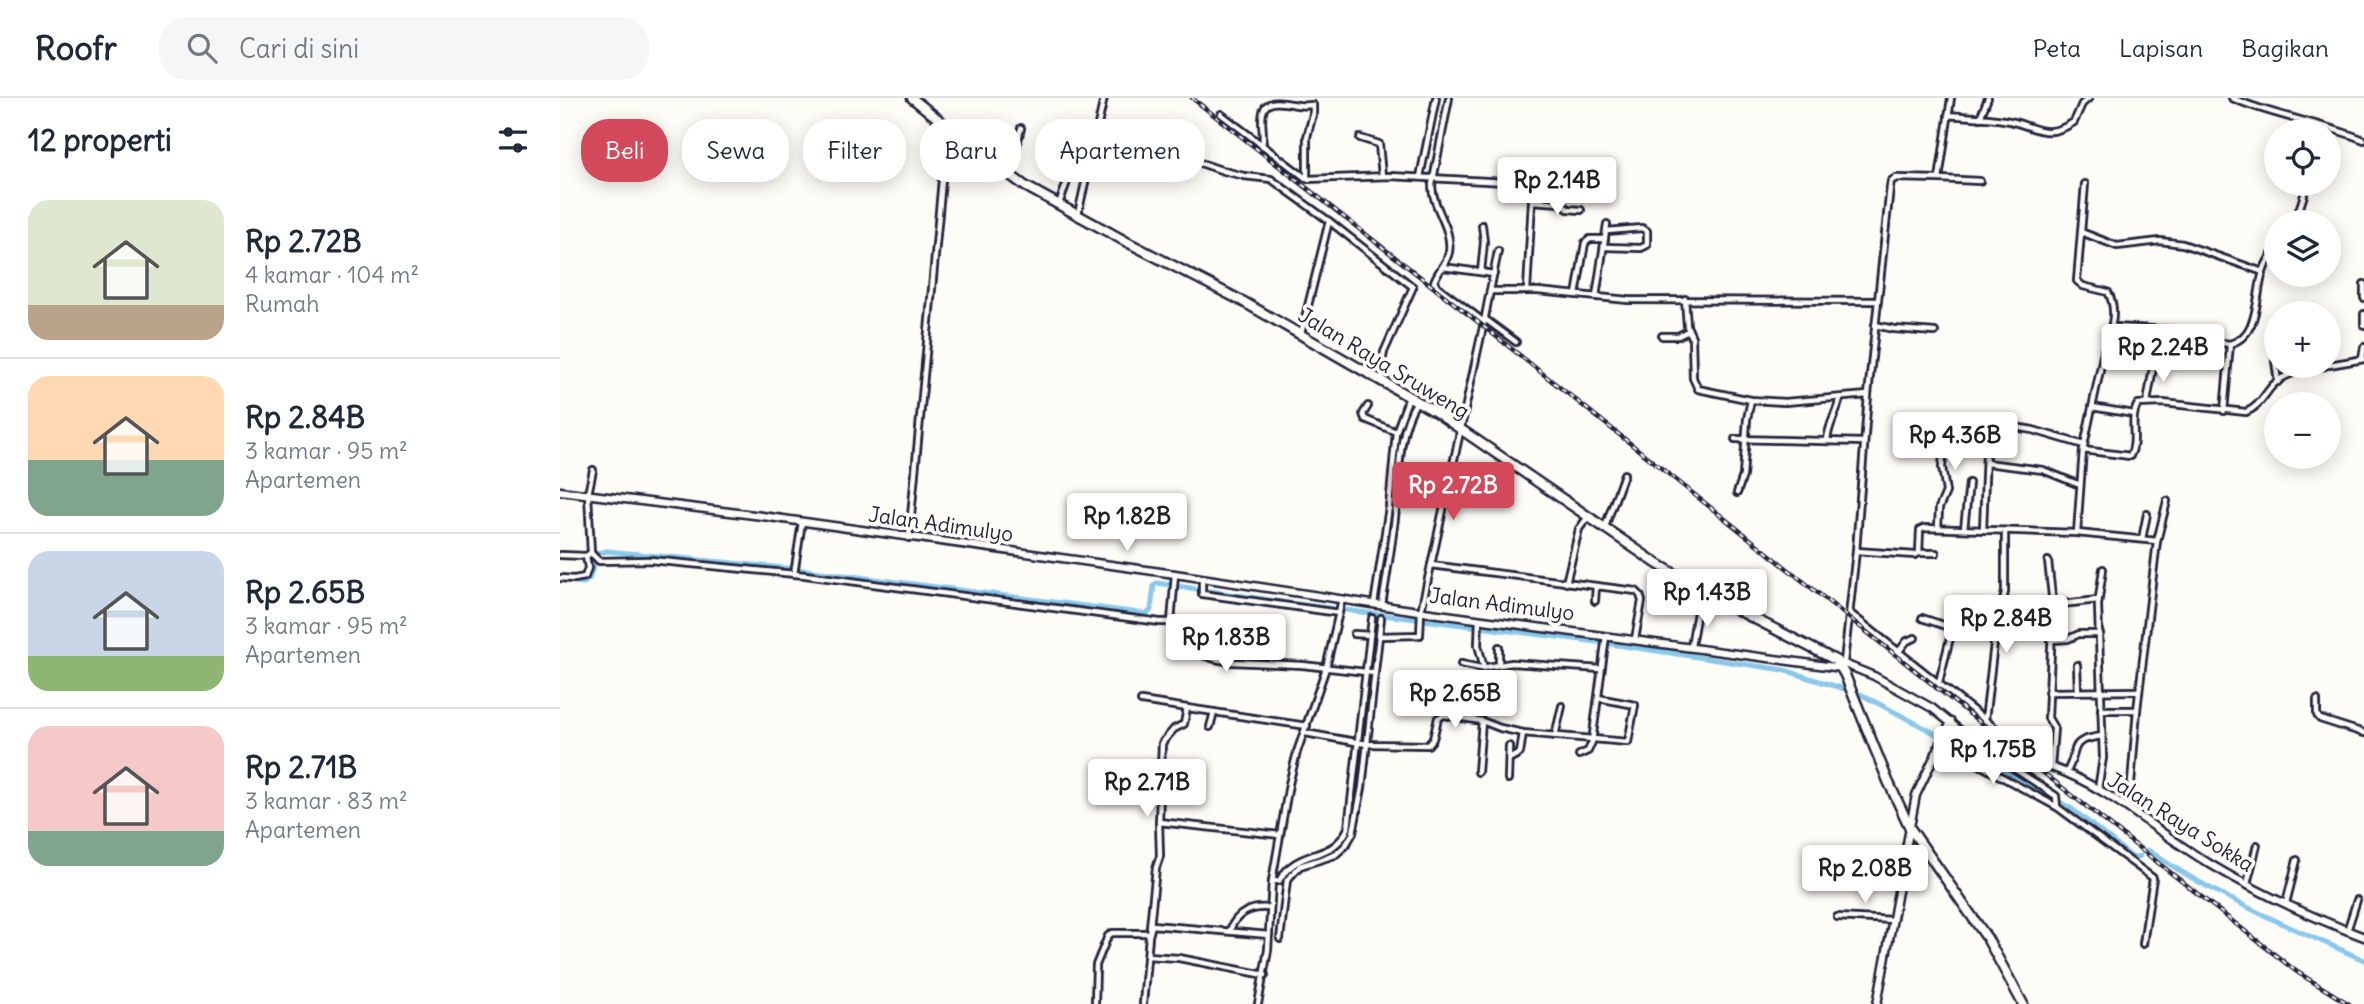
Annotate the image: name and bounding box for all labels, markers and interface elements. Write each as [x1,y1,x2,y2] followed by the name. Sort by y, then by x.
[159,17,649,80] search box
[35,27,117,69] text: Roofr
[183,29,221,67] icon: search
[239,32,359,65] text: Cari di sini
[2033,33,2081,63] text: Peta
[2119,33,2203,63] text: Lapisan
[2241,33,2329,63] text: Bagikan
[581,119,668,182] chip: Beli
[682,119,789,182] chip: Sewa
[803,119,906,182] chip: Filter
[920,119,1021,182] chip: Baru
[1035,119,1205,182] chip: Apartemen
[2264,119,2341,469] map controls
[2264,119,2341,196] button: locate
[28,121,172,159] text: 12 properti
[494,121,532,159] icon: filters
[1485,158,1629,217] pin: Rp 2.14B
[1513,165,1601,194] text: Rp 2.14B
[2264,210,2341,287] button: layers
[245,222,362,260] text: Rp 2.72B
[84,228,168,312] icon: home
[245,260,419,289] text: 4 kamar · 104 m²
[245,289,320,318] text: Rumah
[1294,301,1474,425] street label: Jalan Raya Sruweng
[2264,301,2341,378] button: +
[2091,324,2235,384] pin: Rp 2.24B
[2117,332,2209,361] text: Rp 2.24B
[2264,392,2341,469] button: −
[245,398,365,436] text: Rp 2.84B
[84,404,168,488] icon: home
[1883,412,2027,472] pin: Rp 4.36B
[1909,420,2001,449] text: Rp 4.36B
[245,436,408,465] text: 3 kamar · 95 m²
[1381,462,1525,522] pin: Rp 2.72B
[245,465,361,494] text: Apartemen
[1408,470,1498,499] text: Rp 2.72B
[1055,494,1199,553] pin: Rp 1.82B
[867,500,1015,548] street label: Jalan Adimulyo
[1083,501,1171,530] text: Rp 1.82B
[1635,570,1779,629] pin: Rp 1.43B
[245,573,365,611] text: Rp 2.65B
[1663,577,1751,606] text: Rp 1.43B
[84,579,168,663] icon: home
[1428,582,1576,626] street label: Jalan Adimulyo
[1934,596,2078,655] pin: Rp 2.84B
[1960,603,2052,632] text: Rp 2.84B
[245,611,408,640] text: 3 kamar · 95 m²
[1154,614,1298,674] pin: Rp 1.83B
[1182,622,1270,651] text: Rp 1.83B
[245,640,361,669] text: Apartemen
[1383,670,1527,730] pin: Rp 2.65B
[1409,678,1501,707] text: Rp 2.65B
[1921,726,2065,786] pin: Rp 1.75B
[1950,734,2036,763] text: Rp 1.75B
[245,748,357,786] text: Rp 2.71B
[84,754,168,838] icon: home
[1075,760,1219,819] pin: Rp 2.71B
[2103,766,2259,878] street label: Jalan Raya Sokka
[1104,767,1190,796] text: Rp 2.71B
[245,786,408,815] text: 3 kamar · 83 m²
[245,815,361,844] text: Apartemen
[1793,846,1937,905] pin: Rp 2.08B
[1818,853,1912,882] text: Rp 2.08B

